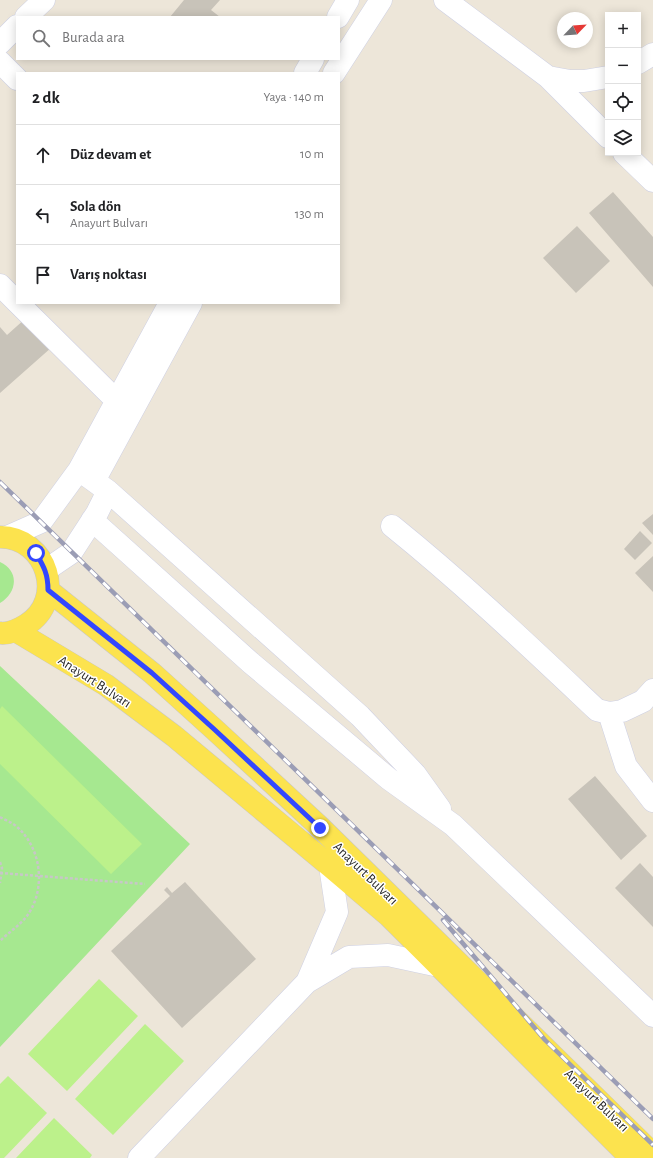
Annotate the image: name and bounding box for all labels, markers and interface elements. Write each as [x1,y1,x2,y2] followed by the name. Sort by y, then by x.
[557,12,593,48] north arrow
[605,12,641,156] map controls
[605,12,641,48] button: +
[16,16,340,60] search box
[30,27,52,49] icon: search
[62,30,125,45] text: Burada ara
[605,48,641,84] button: −
[605,84,641,120] button: locate
[32,89,60,106] text: 2 dk
[263,91,324,104] text: Yaya · 140 m
[605,120,641,156] button: layers
[32,144,54,166] icon: ahead
[70,147,151,162] text: Düz devam et
[300,148,324,161] text: 10 m
[70,199,121,214] text: Sola dön
[32,204,54,226] icon: left
[295,208,324,221] text: 130 m
[70,217,148,230] text: Anayurt Bulvarı
[32,264,54,286] icon: arrive
[70,267,147,282] text: Varış noktası
[27,544,45,562] route start
[56,653,133,711] street label: Anayurt Bulvarı
[311,819,329,837] route end
[330,840,400,908] street label: Anayurt Bulvarı
[561,1067,631,1135] street label: Anayurt Bulvarı

